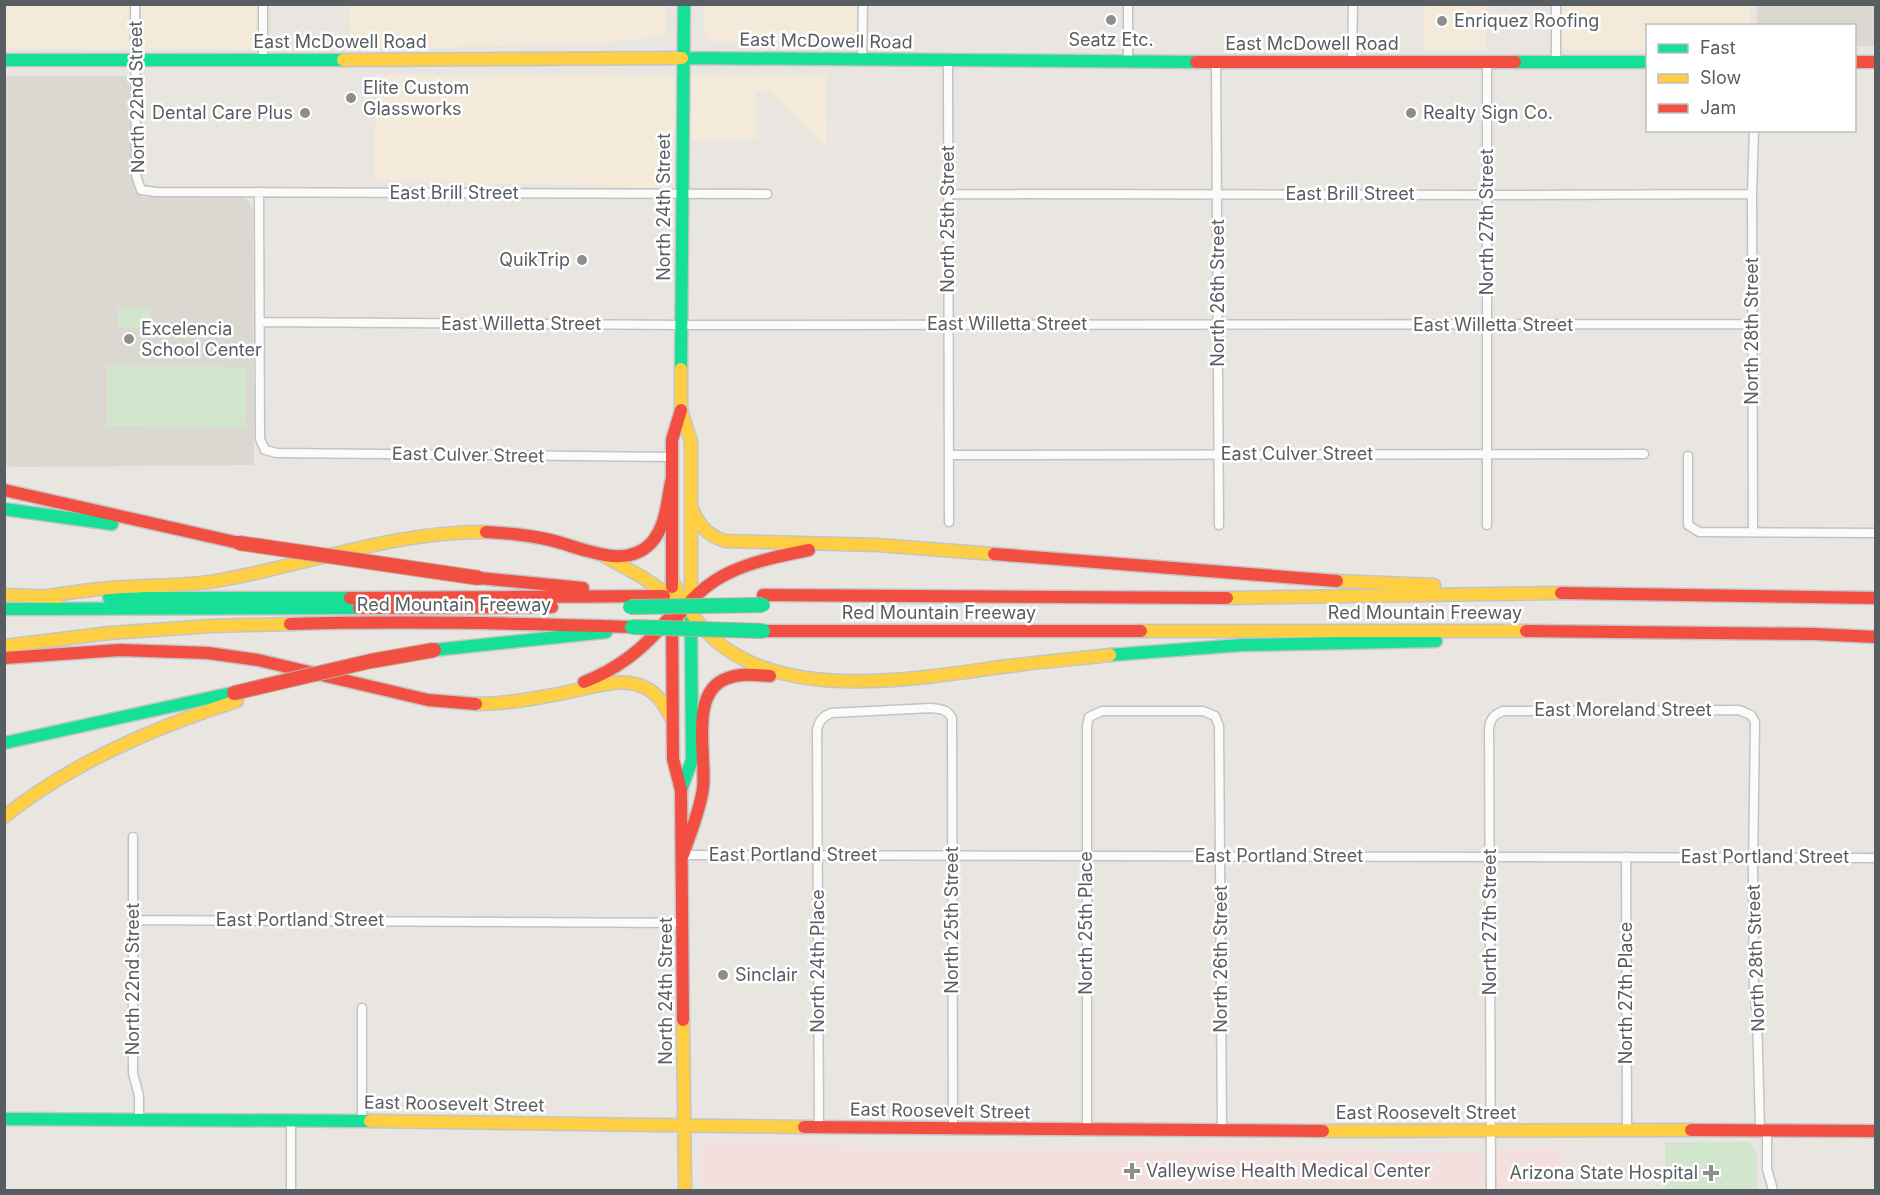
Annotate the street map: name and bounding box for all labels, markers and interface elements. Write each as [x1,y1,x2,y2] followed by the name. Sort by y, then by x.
[1454,10,1599,31] place label: Enriquez Roofing
[1104,13,1118,27] marker: Seatz Etc.
[1435,14,1449,28] marker: Enriquez Roofing
[125,20,148,173] street label: North 22nd Street
[1646,24,1856,132] legend
[739,28,913,53] street label: East McDowell Road
[1068,29,1154,50] place label: Seatz Etc.
[253,31,427,52] street label: East McDowell Road
[1225,33,1399,54] street label: East McDowell Road
[1700,37,1736,58] text: Fast
[1700,67,1741,88] text: Slow
[363,77,469,119] place label: Elite Custom Glassworks
[344,91,358,105] marker: Elite Custom Glassworks
[1700,97,1736,118] text: Jam
[152,102,293,123] place label: Dental Care Plus
[1423,102,1553,123] place label: Realty Sign Co.
[298,106,312,120] marker: Dental Care Plus
[1404,106,1418,120] marker: Realty Sign Co.
[653,133,674,281] street label: North 24th Street
[937,145,958,293] street label: North 25th Street
[1476,149,1497,295] street label: North 27th Street
[389,182,519,203] street label: East Brill Street
[1285,183,1415,204] street label: East Brill Street
[1207,219,1228,367] street label: North 26th Street
[499,249,570,270] place label: QuikTrip
[575,253,589,267] marker: QuikTrip
[1741,257,1762,405] street label: North 28th Street
[441,313,601,334] street label: East Willetta Street
[927,313,1087,334] street label: East Willetta Street
[1413,314,1573,335] street label: East Willetta Street
[141,318,262,360] place label: Excelencia School Center
[122,332,136,346] marker: Excelencia School Center
[392,443,545,466] street label: East Culver Street
[1221,443,1373,464] street label: East Culver Street
[357,594,551,615] street label: Red Mountain Freeway
[842,602,1036,623] street label: Red Mountain Freeway
[1328,602,1522,623] street label: Red Mountain Freeway
[1534,699,1712,720] street label: East Moreland Street
[709,844,877,865] street label: East Portland Street
[1195,845,1363,866] street label: East Portland Street
[941,846,962,994] street label: North 25th Street
[1681,846,1849,867] street label: East Portland Street
[1479,849,1500,995] street label: North 27th Street
[1075,851,1096,995] street label: North 25th Place
[1742,884,1769,1032] street label: North 28th Street
[1210,885,1231,1033] street label: North 26th Street
[807,889,828,1033] street label: North 24th Place
[122,903,143,1055] street label: North 22nd Street
[216,909,384,930] street label: East Portland Street
[655,917,676,1065] street label: North 24th Street
[1615,922,1636,1064] street label: North 27th Place
[735,964,798,985] place label: Sinclair
[716,968,730,982] marker: Sinclair
[364,1091,545,1116] street label: East Roosevelt Street
[850,1098,1031,1123] street label: East Roosevelt Street
[1336,1102,1516,1123] street label: East Roosevelt Street
[1146,1160,1431,1181] place label: Valleywise Health Medical Center
[1123,1162,1141,1180] marker: Valleywise Health Medical Center
[1509,1162,1698,1183] place label: Arizona State Hospital
[1702,1164,1720,1182] marker: Arizona State Hospital

